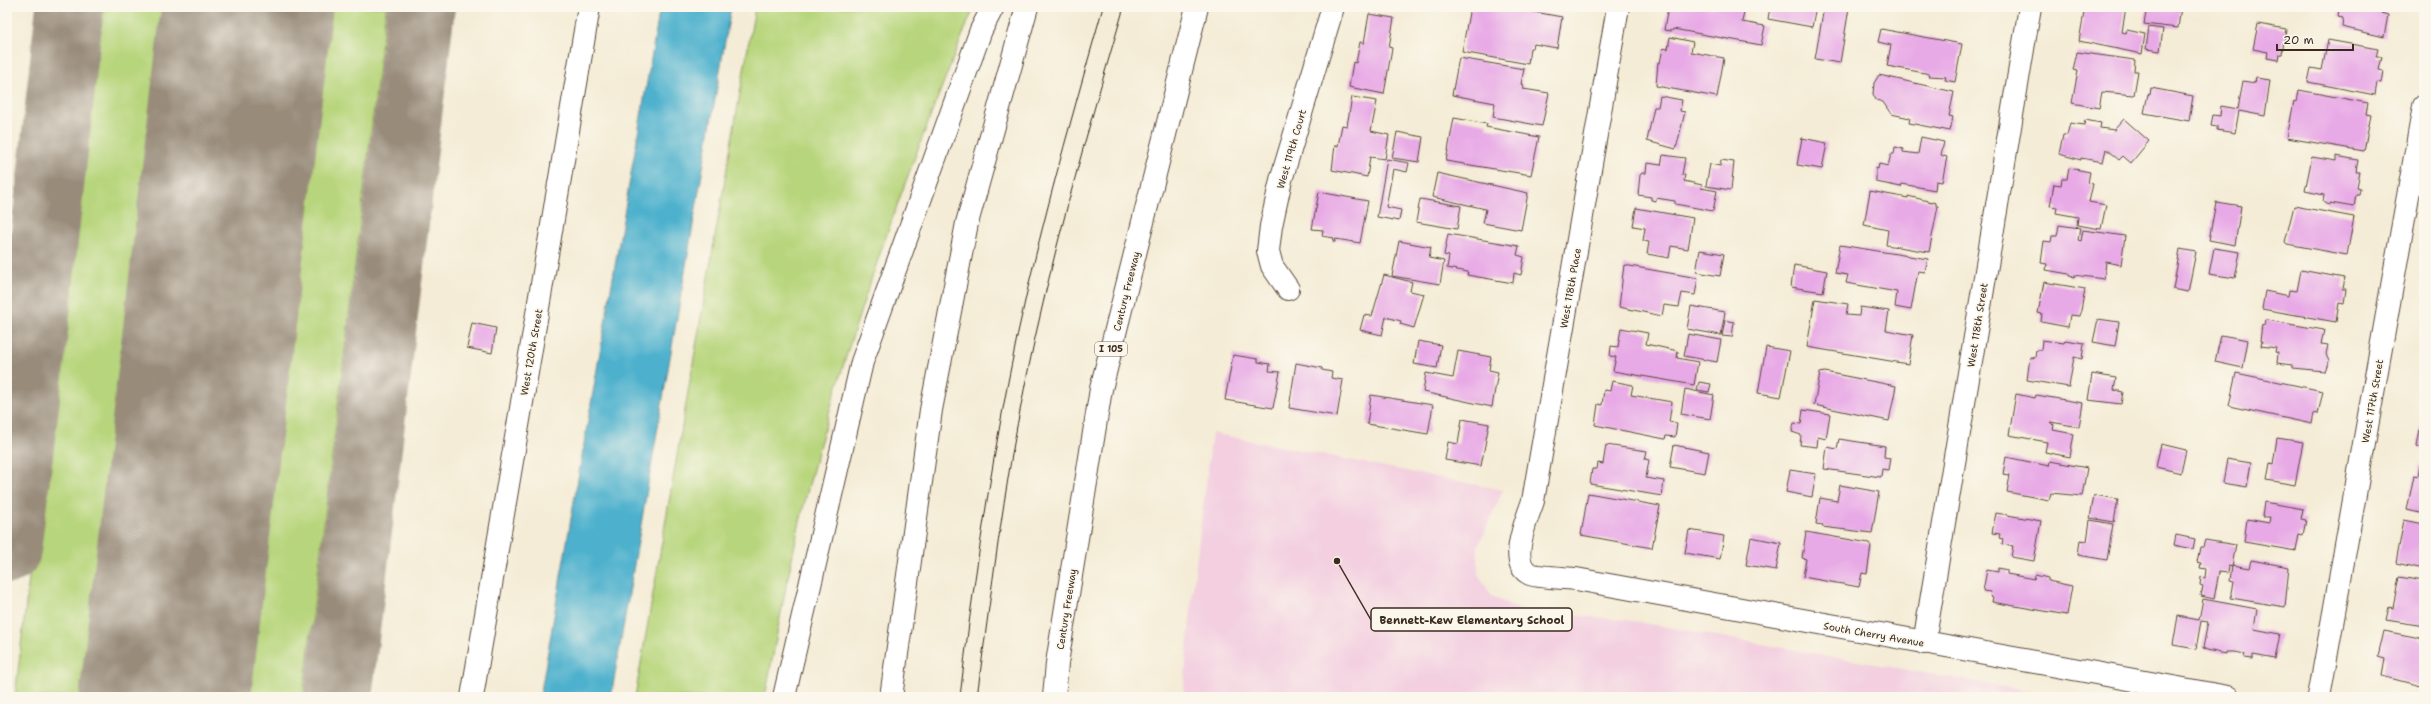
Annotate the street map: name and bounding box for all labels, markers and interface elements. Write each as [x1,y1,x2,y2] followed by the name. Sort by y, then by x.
[2277,26,2353,52] scale bar
[2283,32,2314,48] text: 20 m
[1274,108,1309,190] street label: West 119th Court
[1557,247,1584,329] street label: West 118th Place
[1110,250,1143,332] street label: Century Freeway
[1964,282,1991,368] street label: West 118th Street
[517,308,546,396] street label: West 120th Street
[1095,342,1127,356] road number: I 105
[2359,358,2386,444] street label: West 117th Street
[1054,567,1079,650] street label: Century Freeway
[1371,608,1572,631] callout: Bennett-Kew Elementary School
[1380,613,1565,628] text: Bennett-Kew Elementary School
[1823,619,1926,650] street label: South Cherry Avenue

